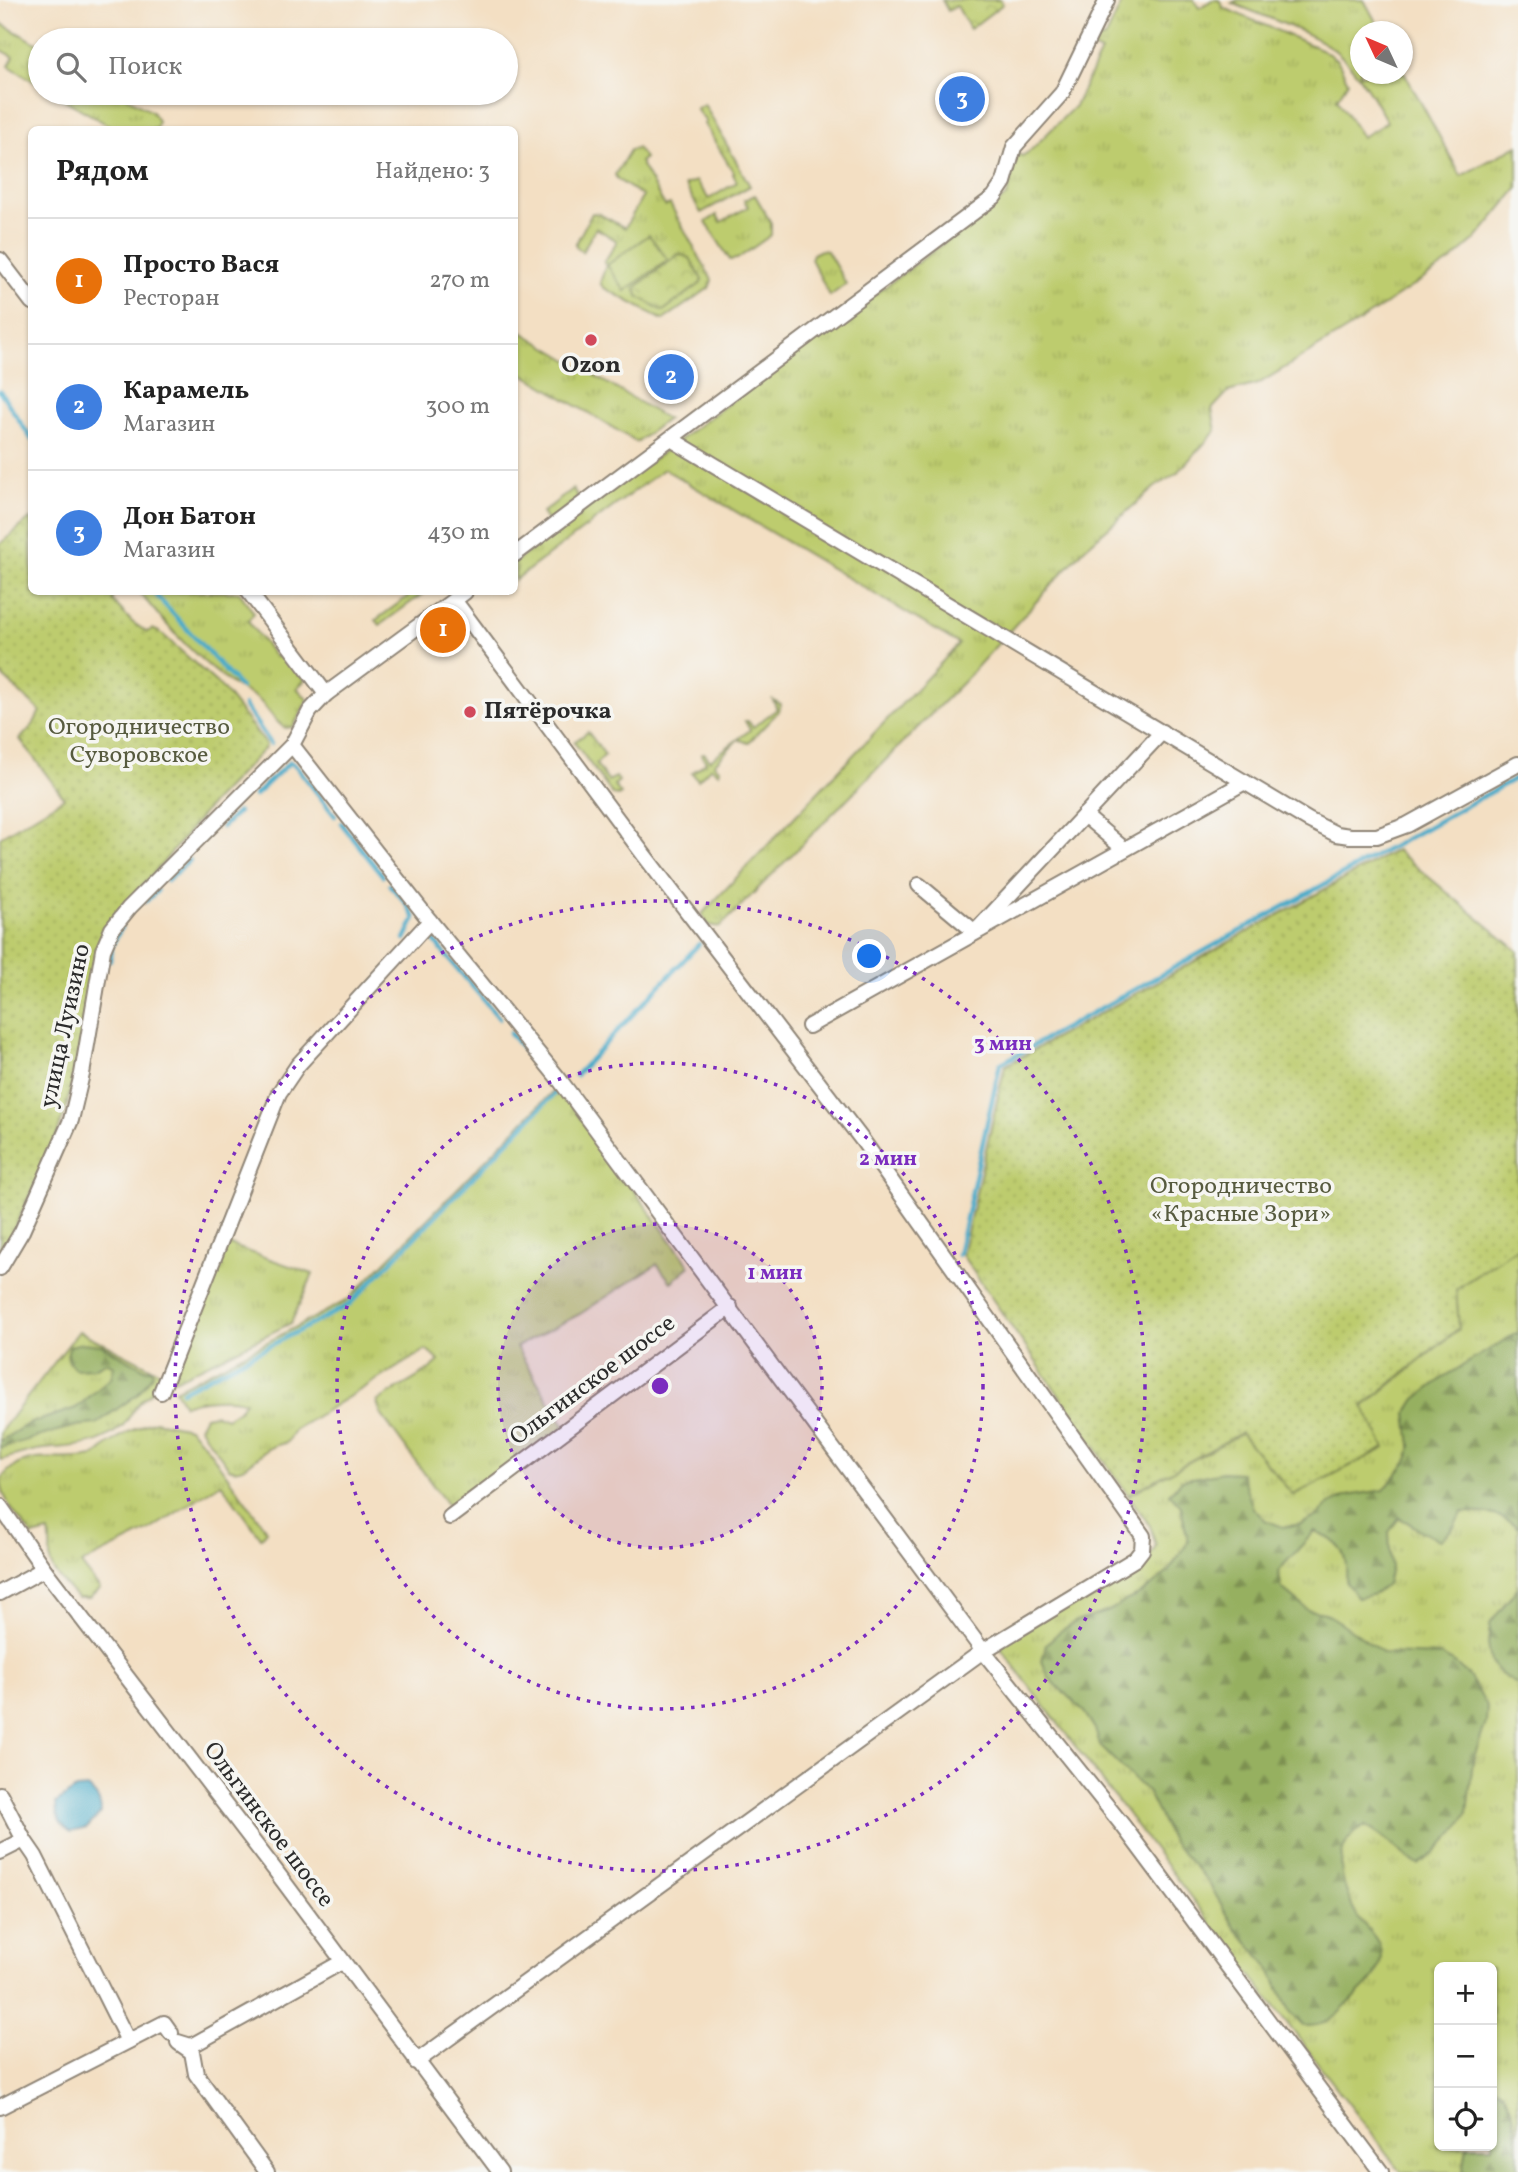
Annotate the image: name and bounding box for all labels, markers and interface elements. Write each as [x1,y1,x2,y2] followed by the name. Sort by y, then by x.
[1350,21,1413,84] north arrow
[28,28,518,105] search box
[52,48,90,86] icon: search
[108,49,182,85] text: Поиск
[939,73,985,125] pin: 3
[56,151,149,193] text: Рядом
[375,156,490,188] text: Найдено: 3
[123,247,279,283] text: Просто Вася
[74,265,84,297] text: 1
[429,265,490,297] text: 270 m
[123,283,220,315] text: Ресторан
[583,332,599,348] marker: Ozon
[561,349,621,383] place label: Ozon
[648,351,694,403] pin: 2
[123,373,249,409] text: Карамель
[73,391,85,423] text: 2
[426,391,490,423] text: 300 m
[123,409,215,441] text: Магазин
[123,499,256,535] text: Дон Батон
[73,517,85,549] text: 3
[427,517,490,549] text: 430 m
[123,535,215,567] text: Магазин
[420,604,466,656] pin: 1
[484,695,612,729] place label: Пятёрочка
[462,704,478,720] marker: Пятёрочка
[48,711,230,773] park label: Огородничество Суворовское
[852,939,886,973] your location
[32,941,100,1111] street label: улица Луизино
[974,1030,1032,1059] text: 3 мин
[859,1145,917,1174] text: 2 мин
[1150,1170,1332,1232] park label: Огородничество «Красные Зори»
[747,1259,803,1288] text: 1 мин
[503,1307,683,1455] street label: Ольгинское шоссе
[648,1374,672,1398] centre of rings
[194,1735,342,1915] street label: Ольгинское шоссе
[1434,1962,1497,2151] map controls
[1434,1962,1497,2025] button: +
[1434,2025,1497,2088] button: −
[1434,2088,1497,2151] button: locate

